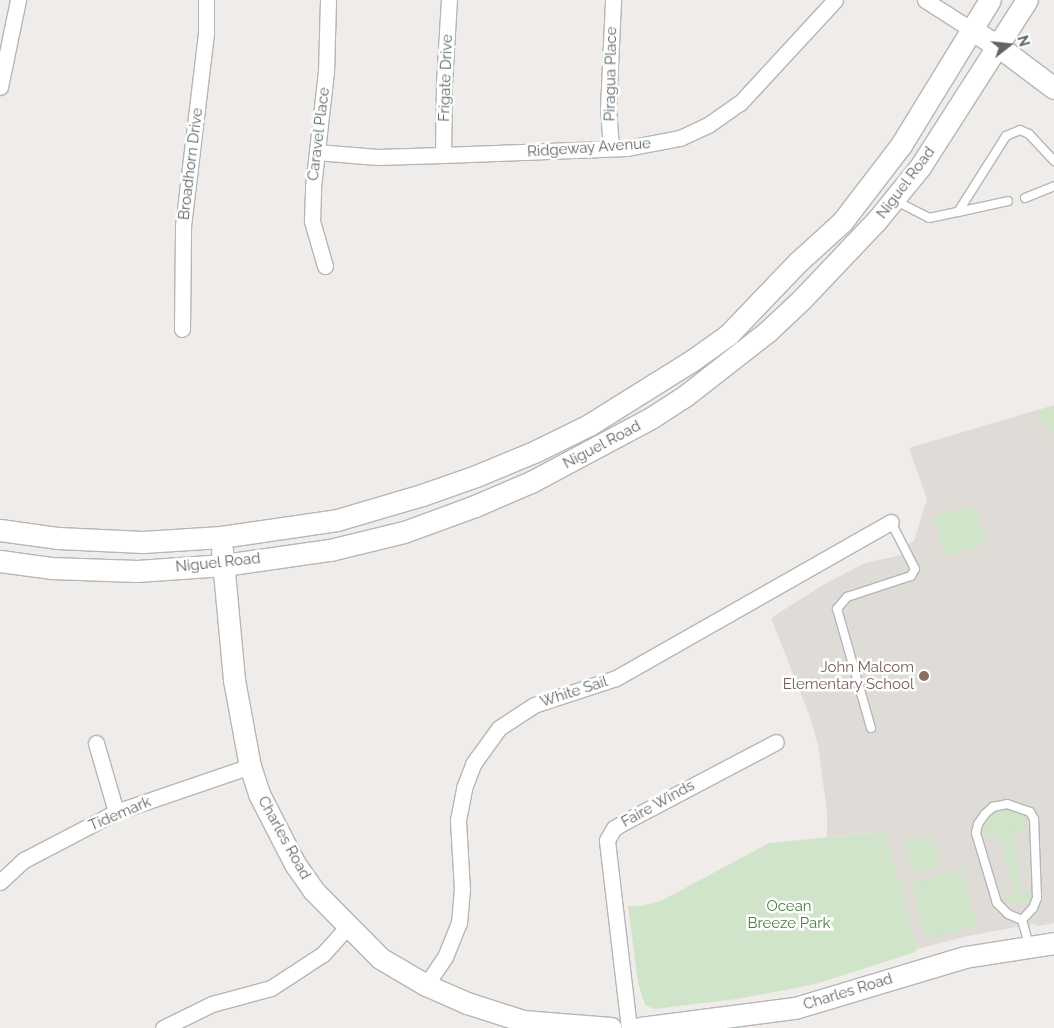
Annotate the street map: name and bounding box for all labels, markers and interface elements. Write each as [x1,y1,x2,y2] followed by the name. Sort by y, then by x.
[984,20,1034,70] north arrow
[601,26,621,122] street label: Piragua Place
[435,34,457,122] street label: Frigate Drive
[1014,34,1033,48] text: N
[304,86,334,182] street label: Caravel Place
[175,107,207,221] street label: Broadhorn Drive
[526,135,652,161] street label: Ridgeway Avenue
[873,143,939,223] street label: Niguel Road
[560,417,644,473] street label: Niguel Road
[174,550,262,576] street label: Niguel Road
[782,658,914,693] place label: John Malcom Elementary School
[918,670,930,682] marker: John Malcom Elementary School
[538,673,610,711] street label: White Sail
[618,776,698,832] street label: Faire Winds
[86,793,154,835] street label: Tidemark
[254,793,314,883] street label: Charles Road
[748,897,830,932] park label: Ocean Breeze Park
[801,970,895,1014] street label: Charles Road

